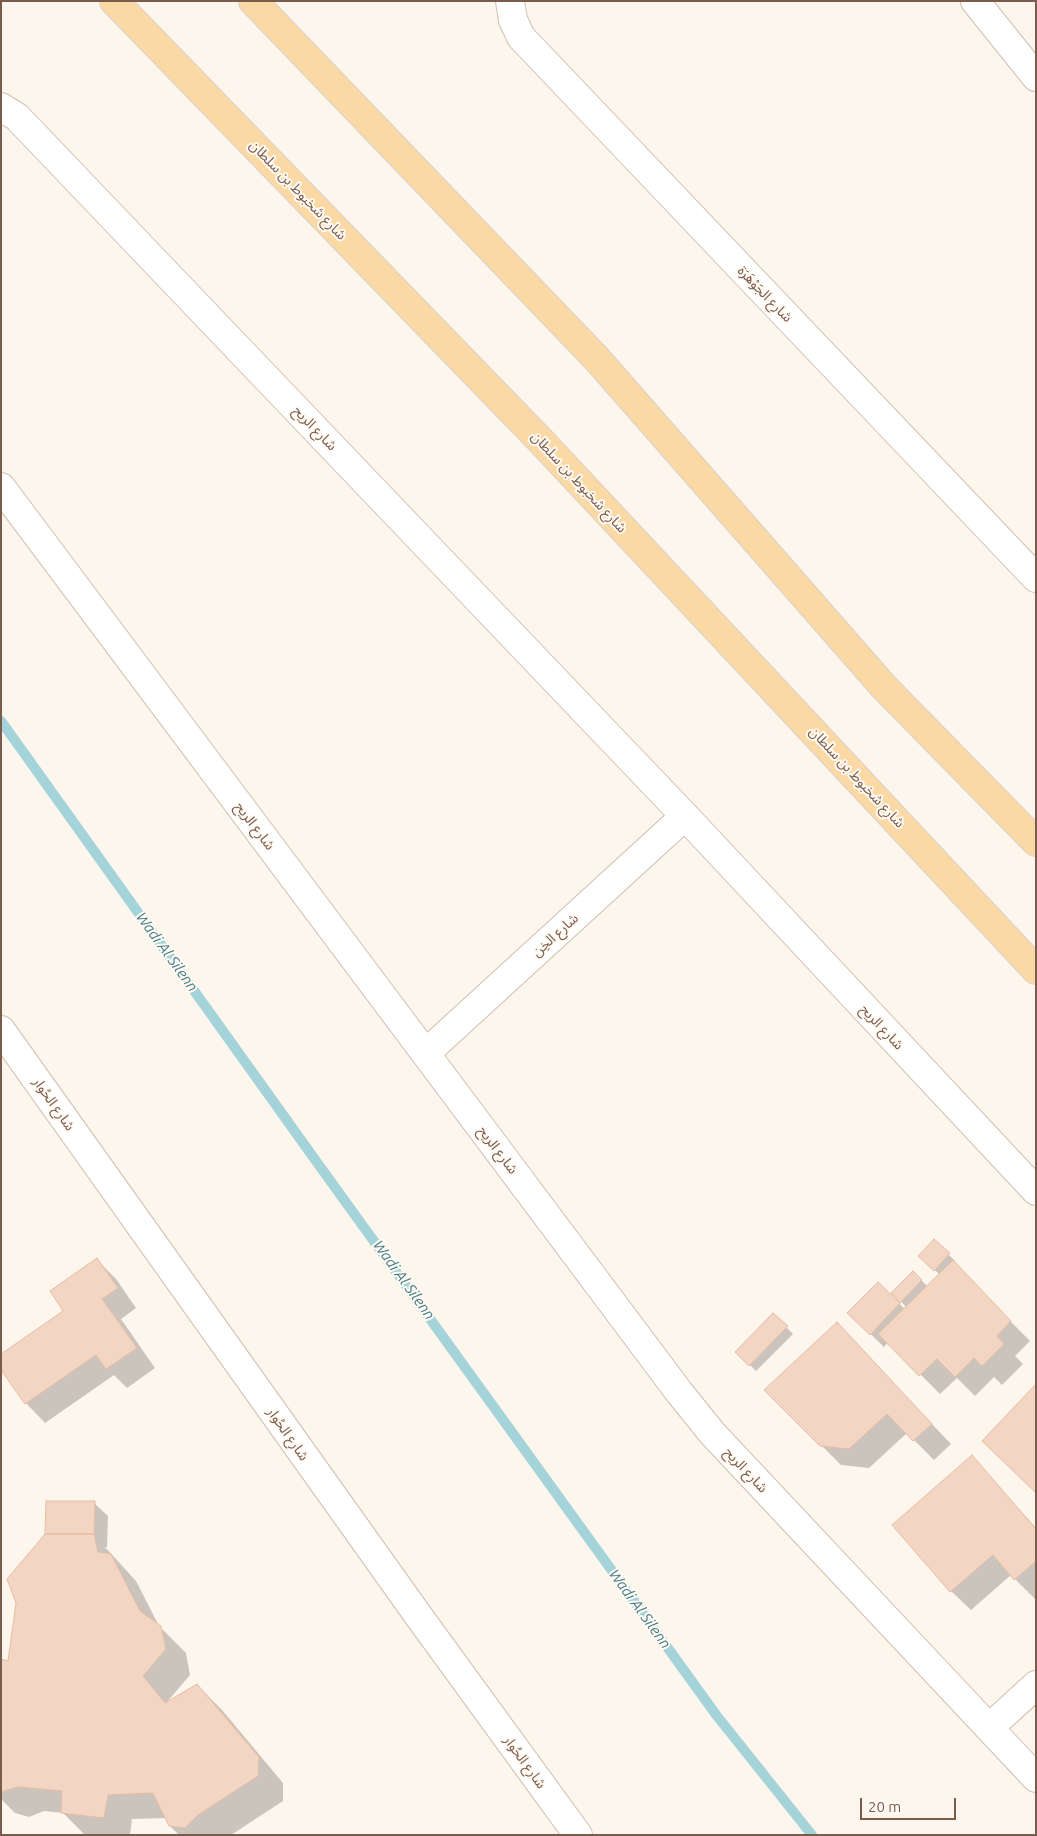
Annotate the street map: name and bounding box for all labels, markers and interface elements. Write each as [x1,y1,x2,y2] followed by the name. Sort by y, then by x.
[246,137,350,243] street label: شارع شخبوط بن سلطان
[734,262,796,326] street label: شارع الجَوْهَرَة
[290,402,340,454] street label: شارع الريح
[528,428,630,536] street label: شارع شخبوط بن سلطان
[806,723,908,831] street label: شارع شخبوط بن سلطان
[231,799,279,853] street label: شارع الريح
[132,909,202,995] water label: Wadi Al Silenn
[528,910,582,960] street label: شارع الخِن
[857,1001,907,1053] street label: شارع الريح
[29,1074,79,1134] street label: شارع الحُوار
[474,1123,522,1177] street label: شارع الريح
[369,1237,439,1323] water label: Wadi Al Silenn
[263,1404,313,1464] street label: شارع الحُوار
[721,1444,771,1496] street label: شارع الريح
[605,1566,675,1652] water label: Wadi Al Silenn
[500,1732,550,1792] street label: شارع الحُوار
[862,1788,958,1820] scale bar
[868,1798,901,1815] text: 20 m

